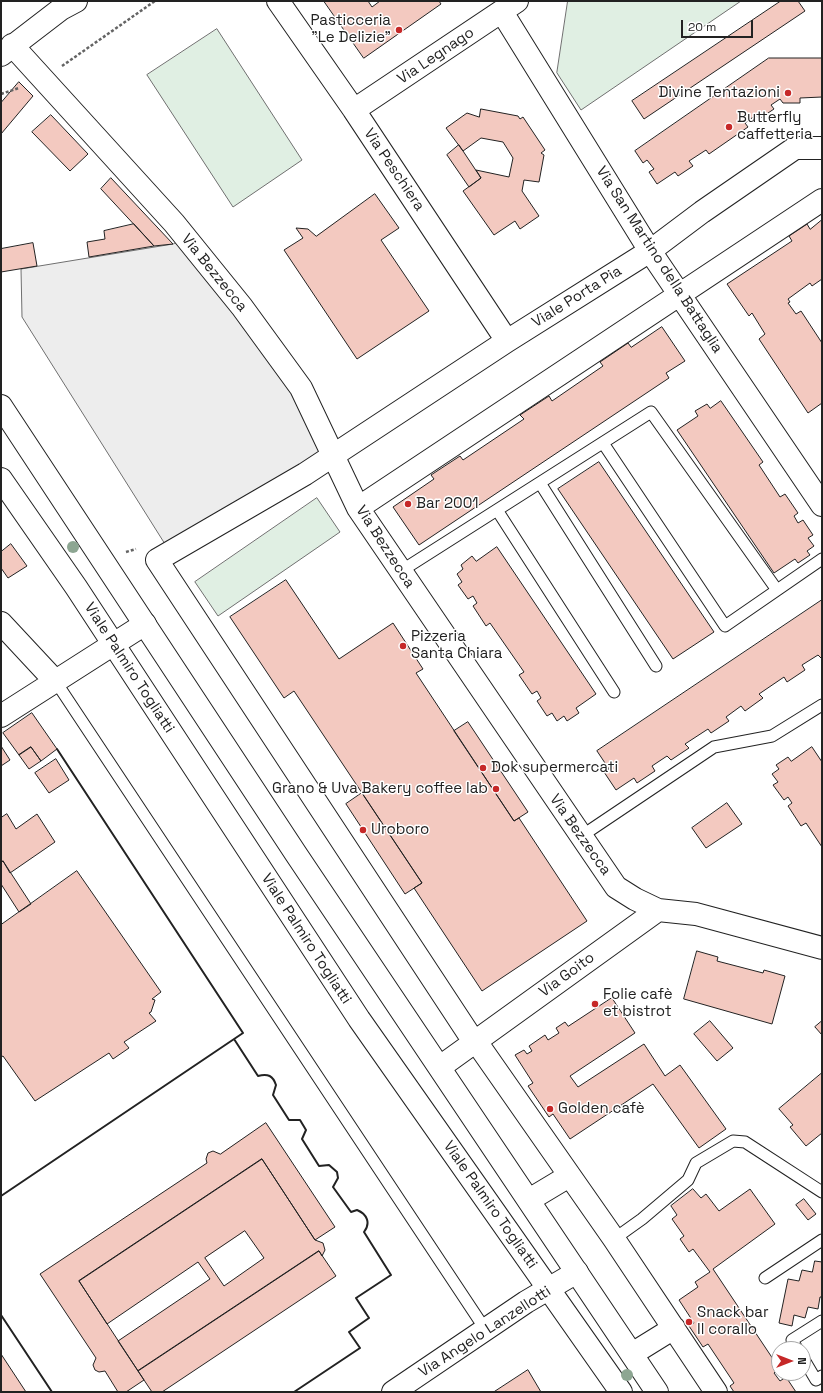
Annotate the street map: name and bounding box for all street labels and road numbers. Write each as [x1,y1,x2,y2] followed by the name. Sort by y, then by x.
[394,24,478,88] street label: Via Legnago
[360,125,428,215] street label: Via Peschiera
[592,163,726,357] street label: Via San Martino della Battaglia
[177,231,251,315] street label: Via Bezzecca
[529,262,625,332] street label: Viale Porta Pia
[352,502,418,592] street label: Via Bezzecca
[80,599,178,737] street label: Viale Palmiro Togliatti
[545,791,615,879] street label: Via Bezzecca
[257,870,355,1008] street label: Viale Palmiro Togliatti
[536,949,598,1001] street label: Via Goito
[439,1138,541,1272] street label: Viale Palmiro Togliatti
[416,1283,554,1381] street label: Via Angelo Lanzellotti

